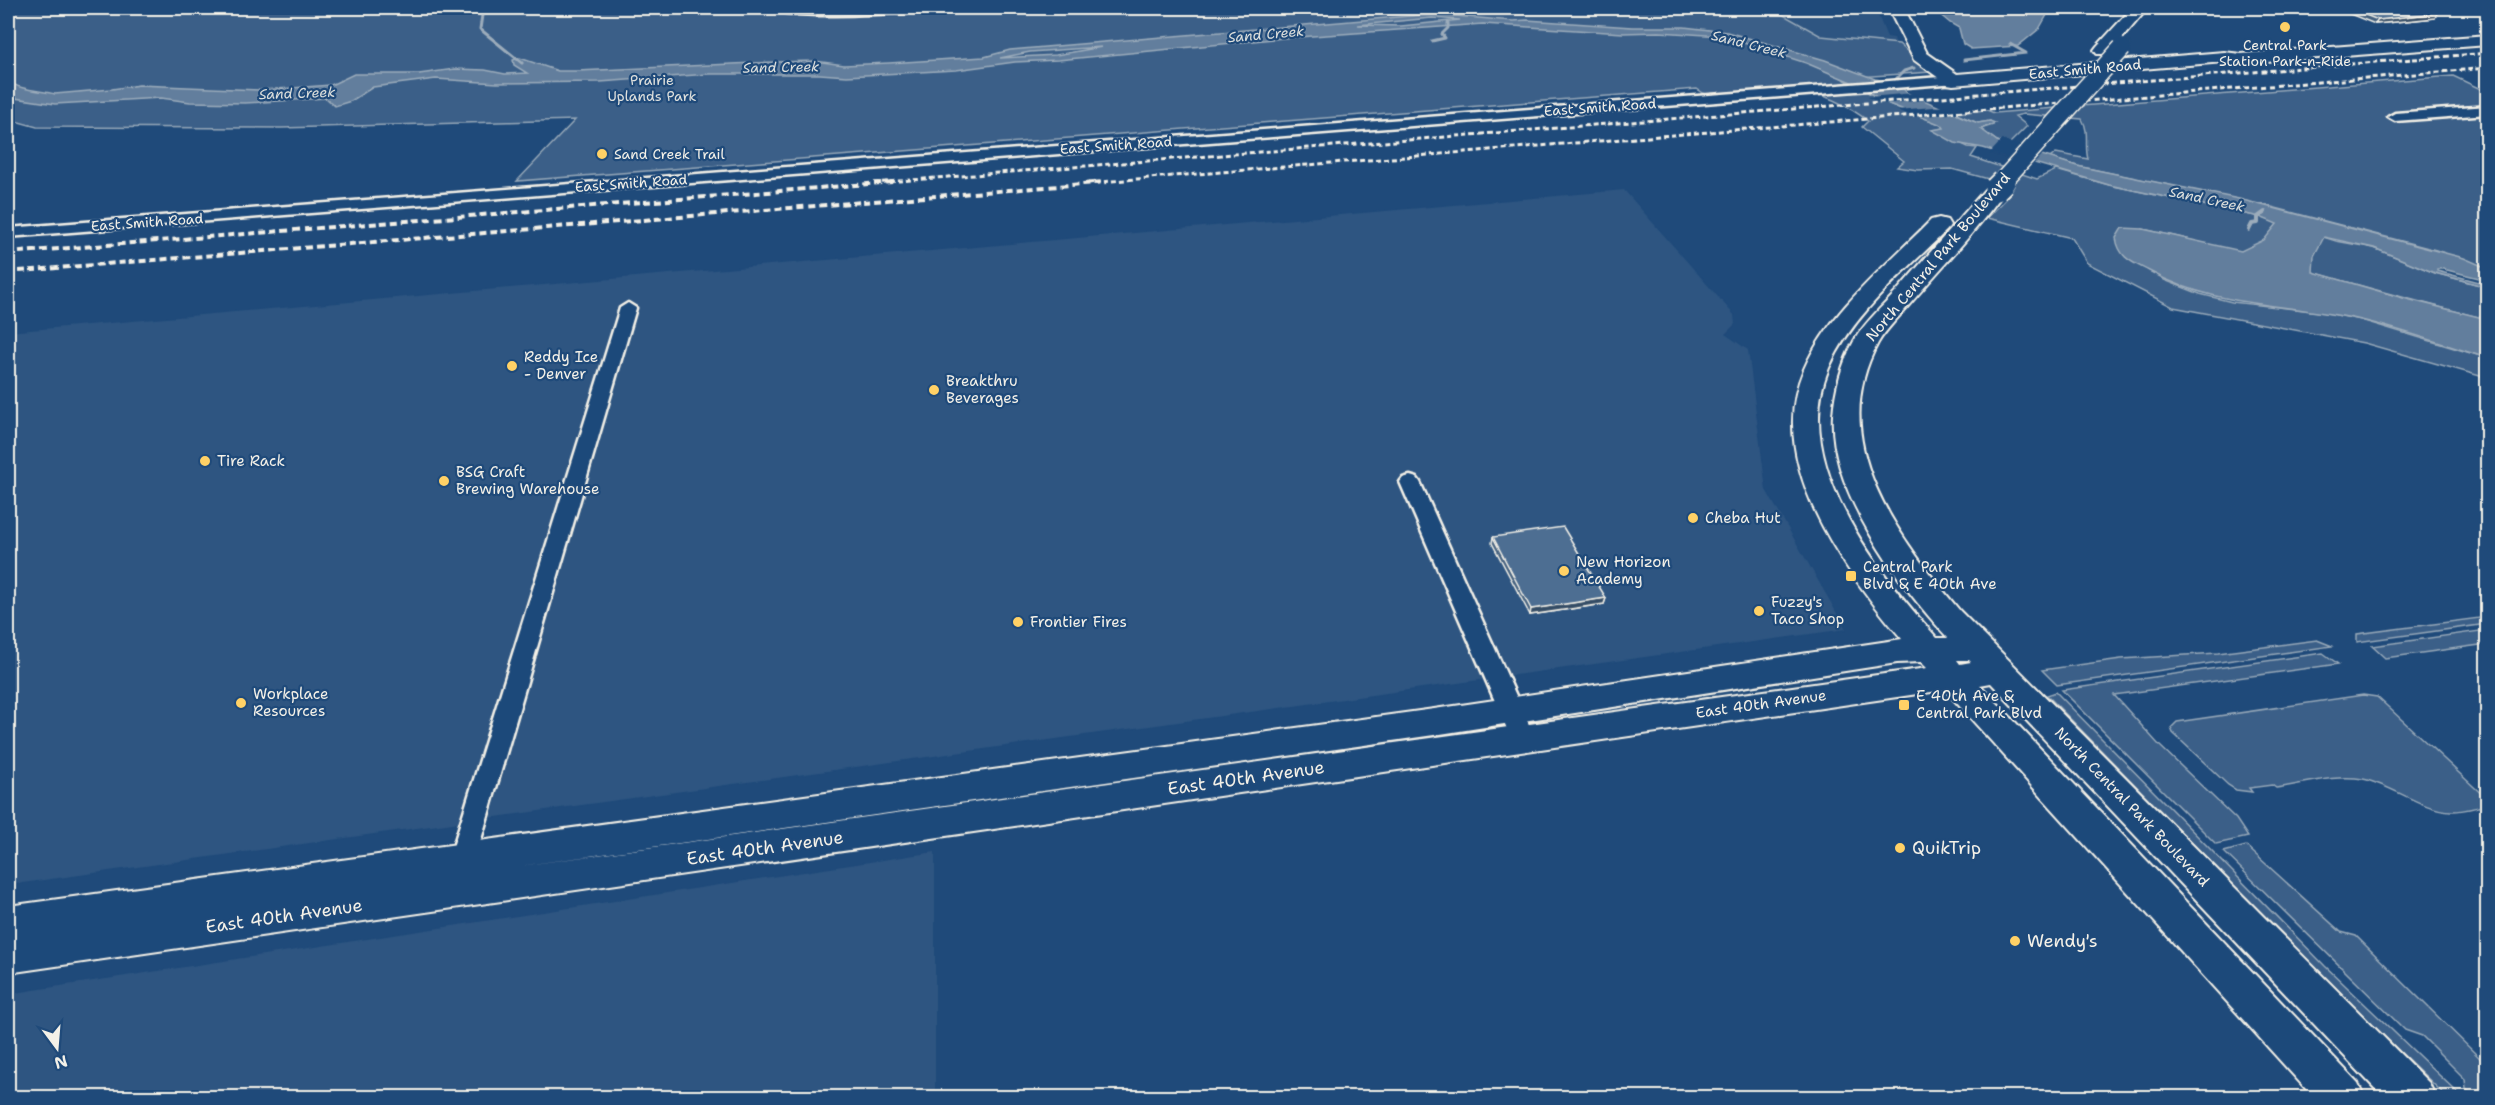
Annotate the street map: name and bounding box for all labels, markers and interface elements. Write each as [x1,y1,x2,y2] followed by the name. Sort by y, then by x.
[2278,20,2292,34] marker: Central Park Station Park-n-Ride
[1227,22,1305,46] water label: Sand Creek
[1710,26,1788,62] water label: Sand Creek
[2219,36,2351,70] place label: Central Park Station Park-n-Ride
[2028,55,2142,83] street label: East Smith Road
[743,57,819,77] water label: Sand Creek
[607,71,697,105] park label: Prairie Uplands Park
[258,83,336,103] water label: Sand Creek
[1543,94,1657,120] street label: East Smith Road
[1059,132,1173,158] street label: East Smith Road
[614,145,725,163] place label: Sand Creek Trail
[595,147,609,161] marker: Sand Creek Trail
[1861,168,2015,346] street label: North Central Park Boulevard
[574,170,688,196] street label: East Smith Road
[2168,182,2246,216] water label: Sand Creek
[90,209,204,235] street label: East Smith Road
[524,347,598,384] place label: Reddy Ice - Denver
[505,359,519,373] marker: Reddy Ice - Denver
[946,371,1019,408] place label: Breakthru Beverages
[927,383,941,397] marker: Breakthru Beverages
[217,451,285,471] place label: Tire Rack
[198,454,212,468] marker: Tire Rack
[456,462,599,499] place label: BSG Craft Brewing Warehouse
[437,474,451,488] marker: BSG Craft Brewing Warehouse
[1705,508,1781,528] place label: Cheba Hut
[1686,511,1700,525] marker: Cheba Hut
[1576,552,1671,589] place label: New Horizon Academy
[1863,557,1997,594] place label: Central Park Blvd & E 40th Ave
[1557,564,1571,578] marker: New Horizon Academy
[1844,569,1858,583] marker: Central Park Blvd & E 40th Ave
[1771,592,1844,629] place label: Fuzzy's Taco Shop
[1752,604,1766,618] marker: Fuzzy's Taco Shop
[1030,612,1127,632] place label: Frontier Fires
[1011,615,1025,629] marker: Frontier Fires
[253,684,329,721] place label: Workplace Resources
[1694,685,1828,723] street label: East 40th Avenue
[1916,686,2042,723] place label: E 40th Ave & Central Park Blvd
[234,696,248,710] marker: Workplace Resources
[1897,698,1911,712] marker: E 40th Ave & Central Park Blvd
[2050,723,2214,892] street label: North Central Park Boulevard
[1166,755,1326,801] street label: East 40th Avenue
[685,825,845,871] street label: East 40th Avenue
[1912,836,1981,860] place label: QuikTrip
[1893,841,1907,855] marker: QuikTrip
[204,893,364,939] street label: East 40th Avenue
[2027,929,2098,953] place label: Wendy's
[2008,934,2022,948] marker: Wendy's
[27,1018,87,1078] north arrow
[52,1050,70,1074] text: N

